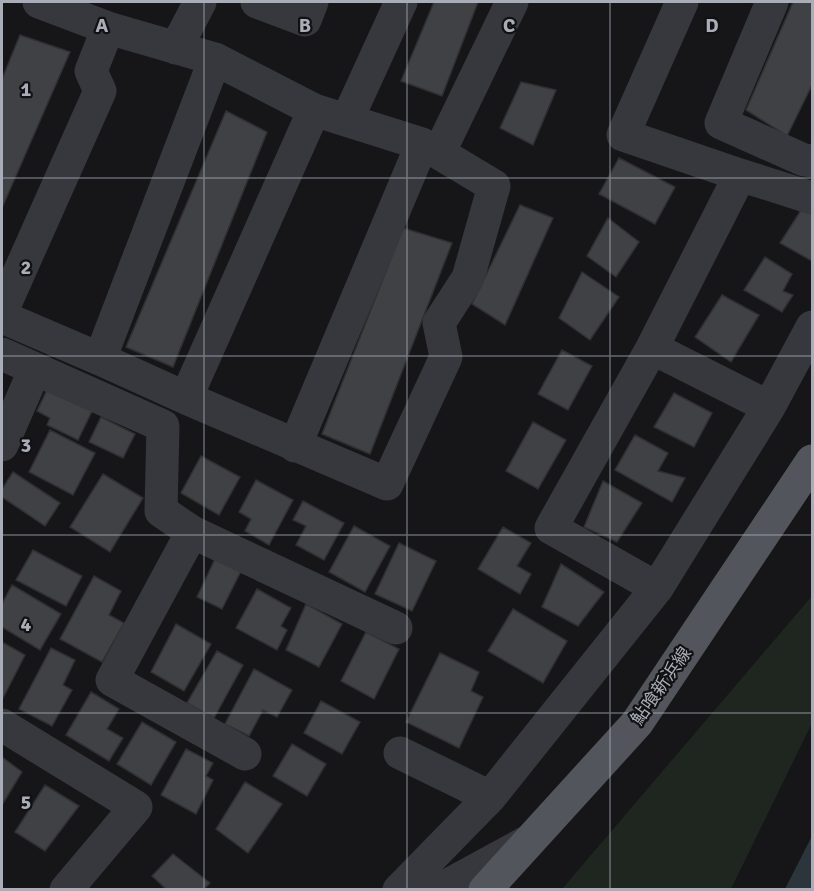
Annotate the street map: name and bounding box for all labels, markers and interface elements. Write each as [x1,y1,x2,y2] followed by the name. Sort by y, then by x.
[96,13,109,38] text: A
[299,13,311,38] text: B
[503,13,515,38] text: C
[705,13,719,38] text: D
[21,77,32,102] text: 1
[21,255,31,280] text: 2
[21,433,31,458] text: 3
[21,612,32,637] text: 4
[626,643,696,729] street label: 鮎喰新浜線
[21,790,31,815] text: 5

